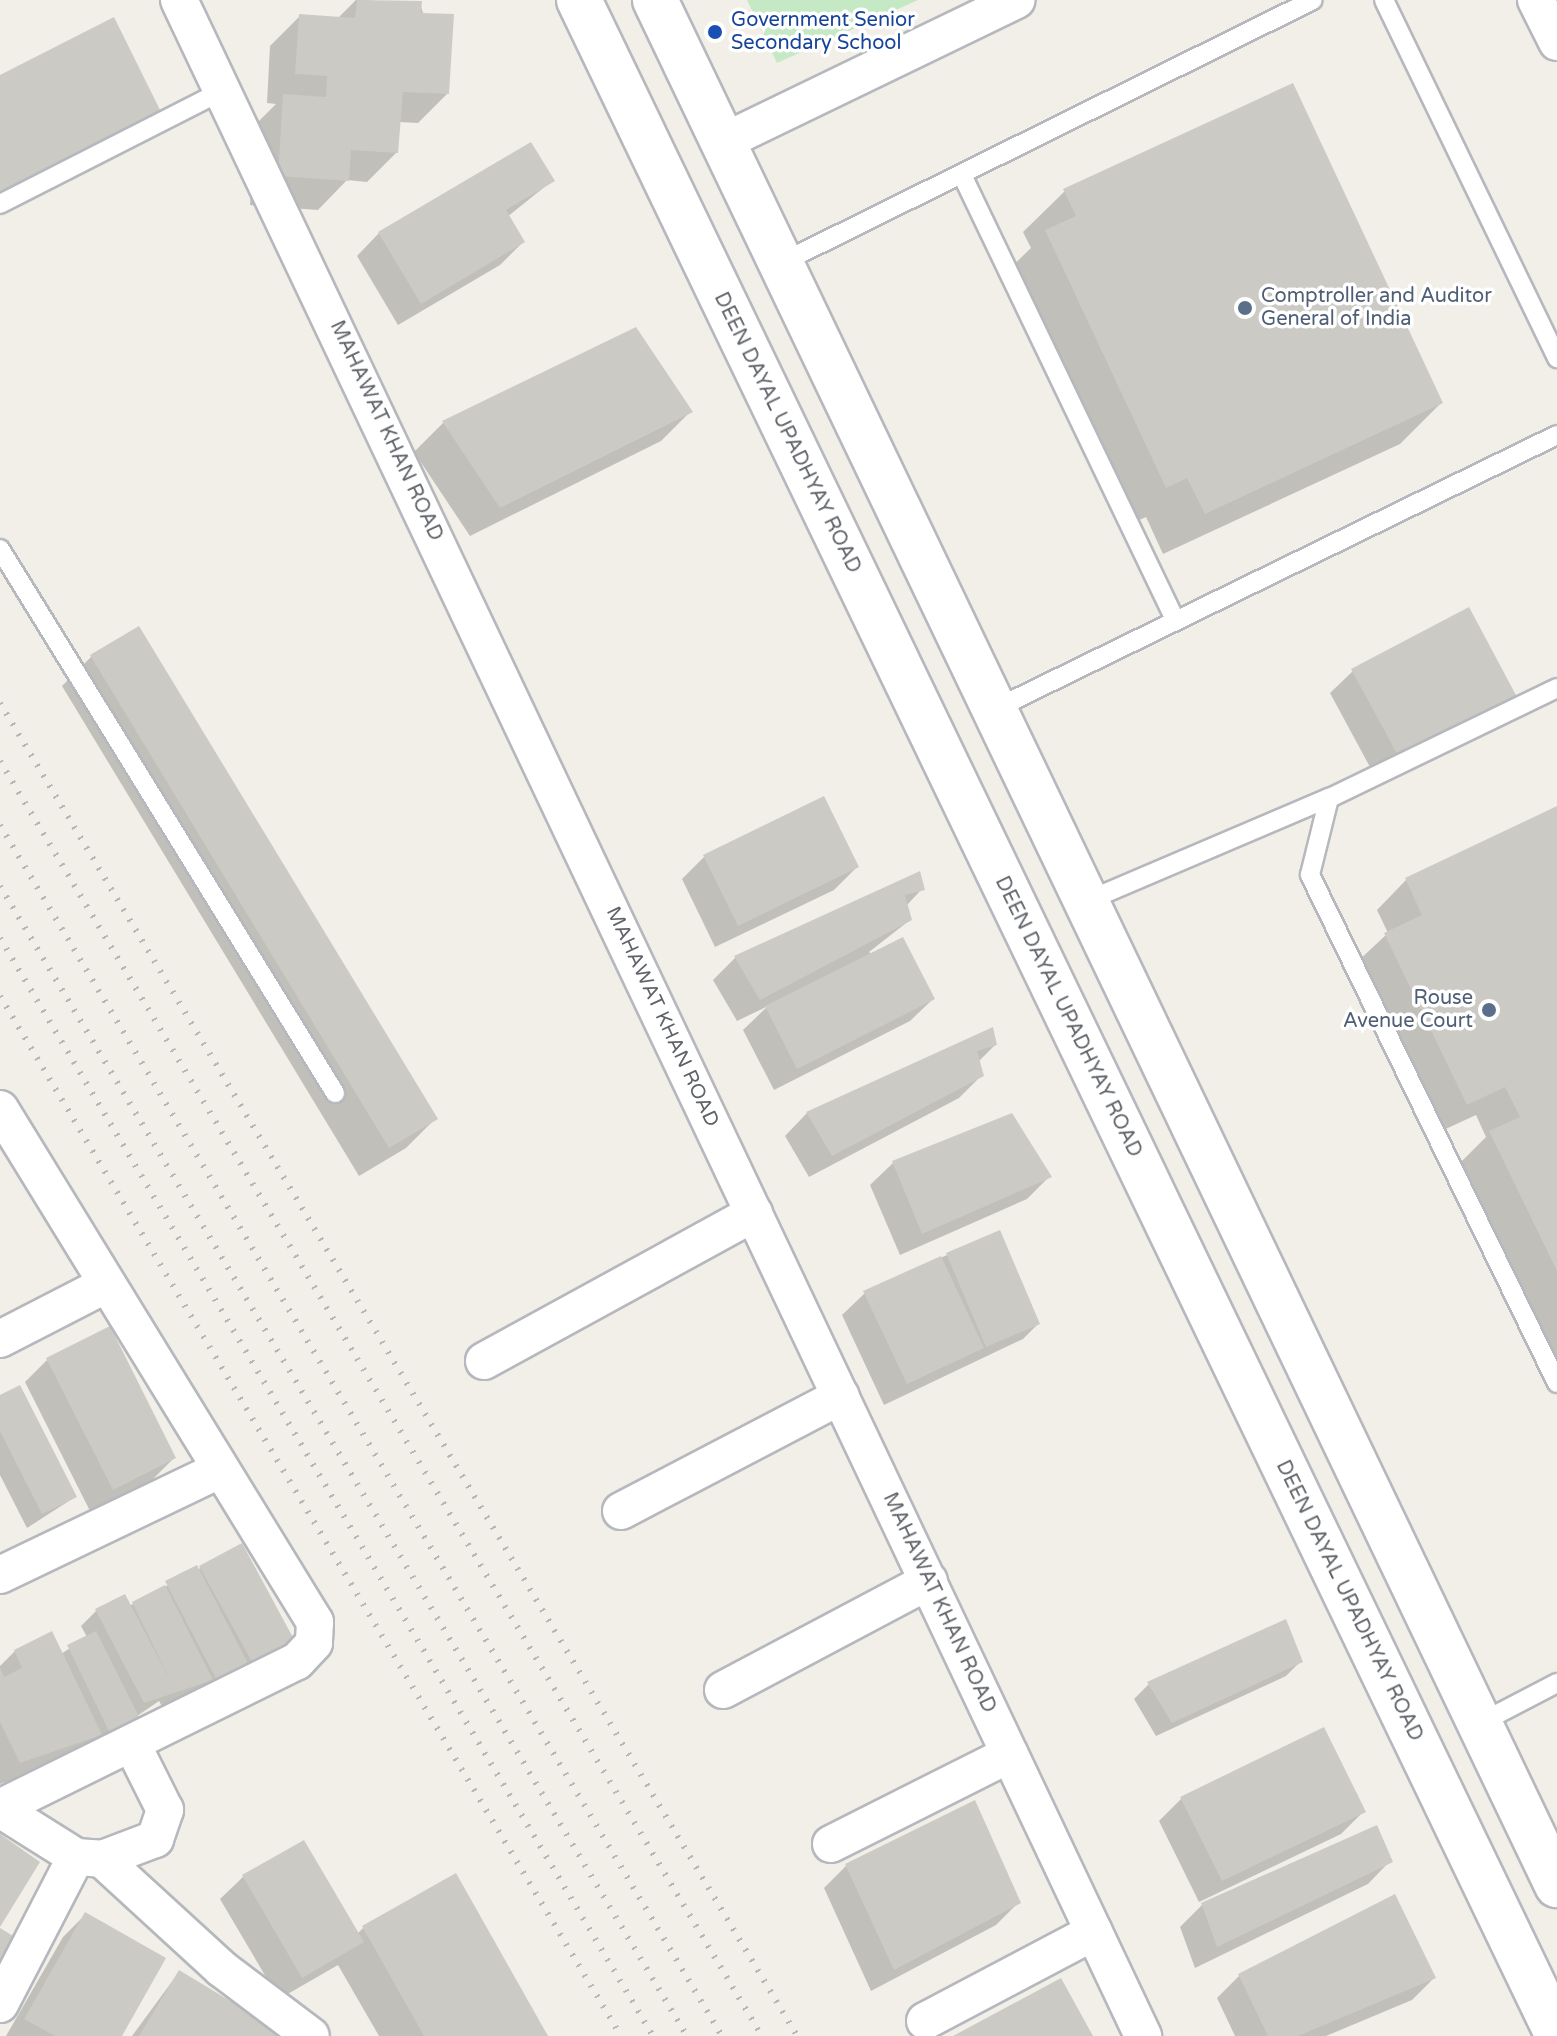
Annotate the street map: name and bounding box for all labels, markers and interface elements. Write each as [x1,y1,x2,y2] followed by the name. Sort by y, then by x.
[731,8,915,55] place label: Government Senior Secondary School
[706,23,724,41] marker: Government Senior Secondary School
[1261,284,1492,331] place label: Comptroller and Auditor General of India
[708,289,866,577] street label: DEEN DAYAL UPADHYAY ROAD
[1236,299,1254,317] marker: Comptroller and Auditor General of India
[324,317,448,545] street label: MAHAWAT KHAN ROAD
[989,873,1147,1161] street label: DEEN DAYAL UPADHYAY ROAD
[600,903,724,1131] street label: MAHAWAT KHAN ROAD
[1343,986,1473,1033] place label: Rouse Avenue Court
[1480,1001,1498,1019] marker: Rouse Avenue Court
[1270,1457,1428,1745] street label: DEEN DAYAL UPADHYAY ROAD
[877,1489,1001,1717] street label: MAHAWAT KHAN ROAD

